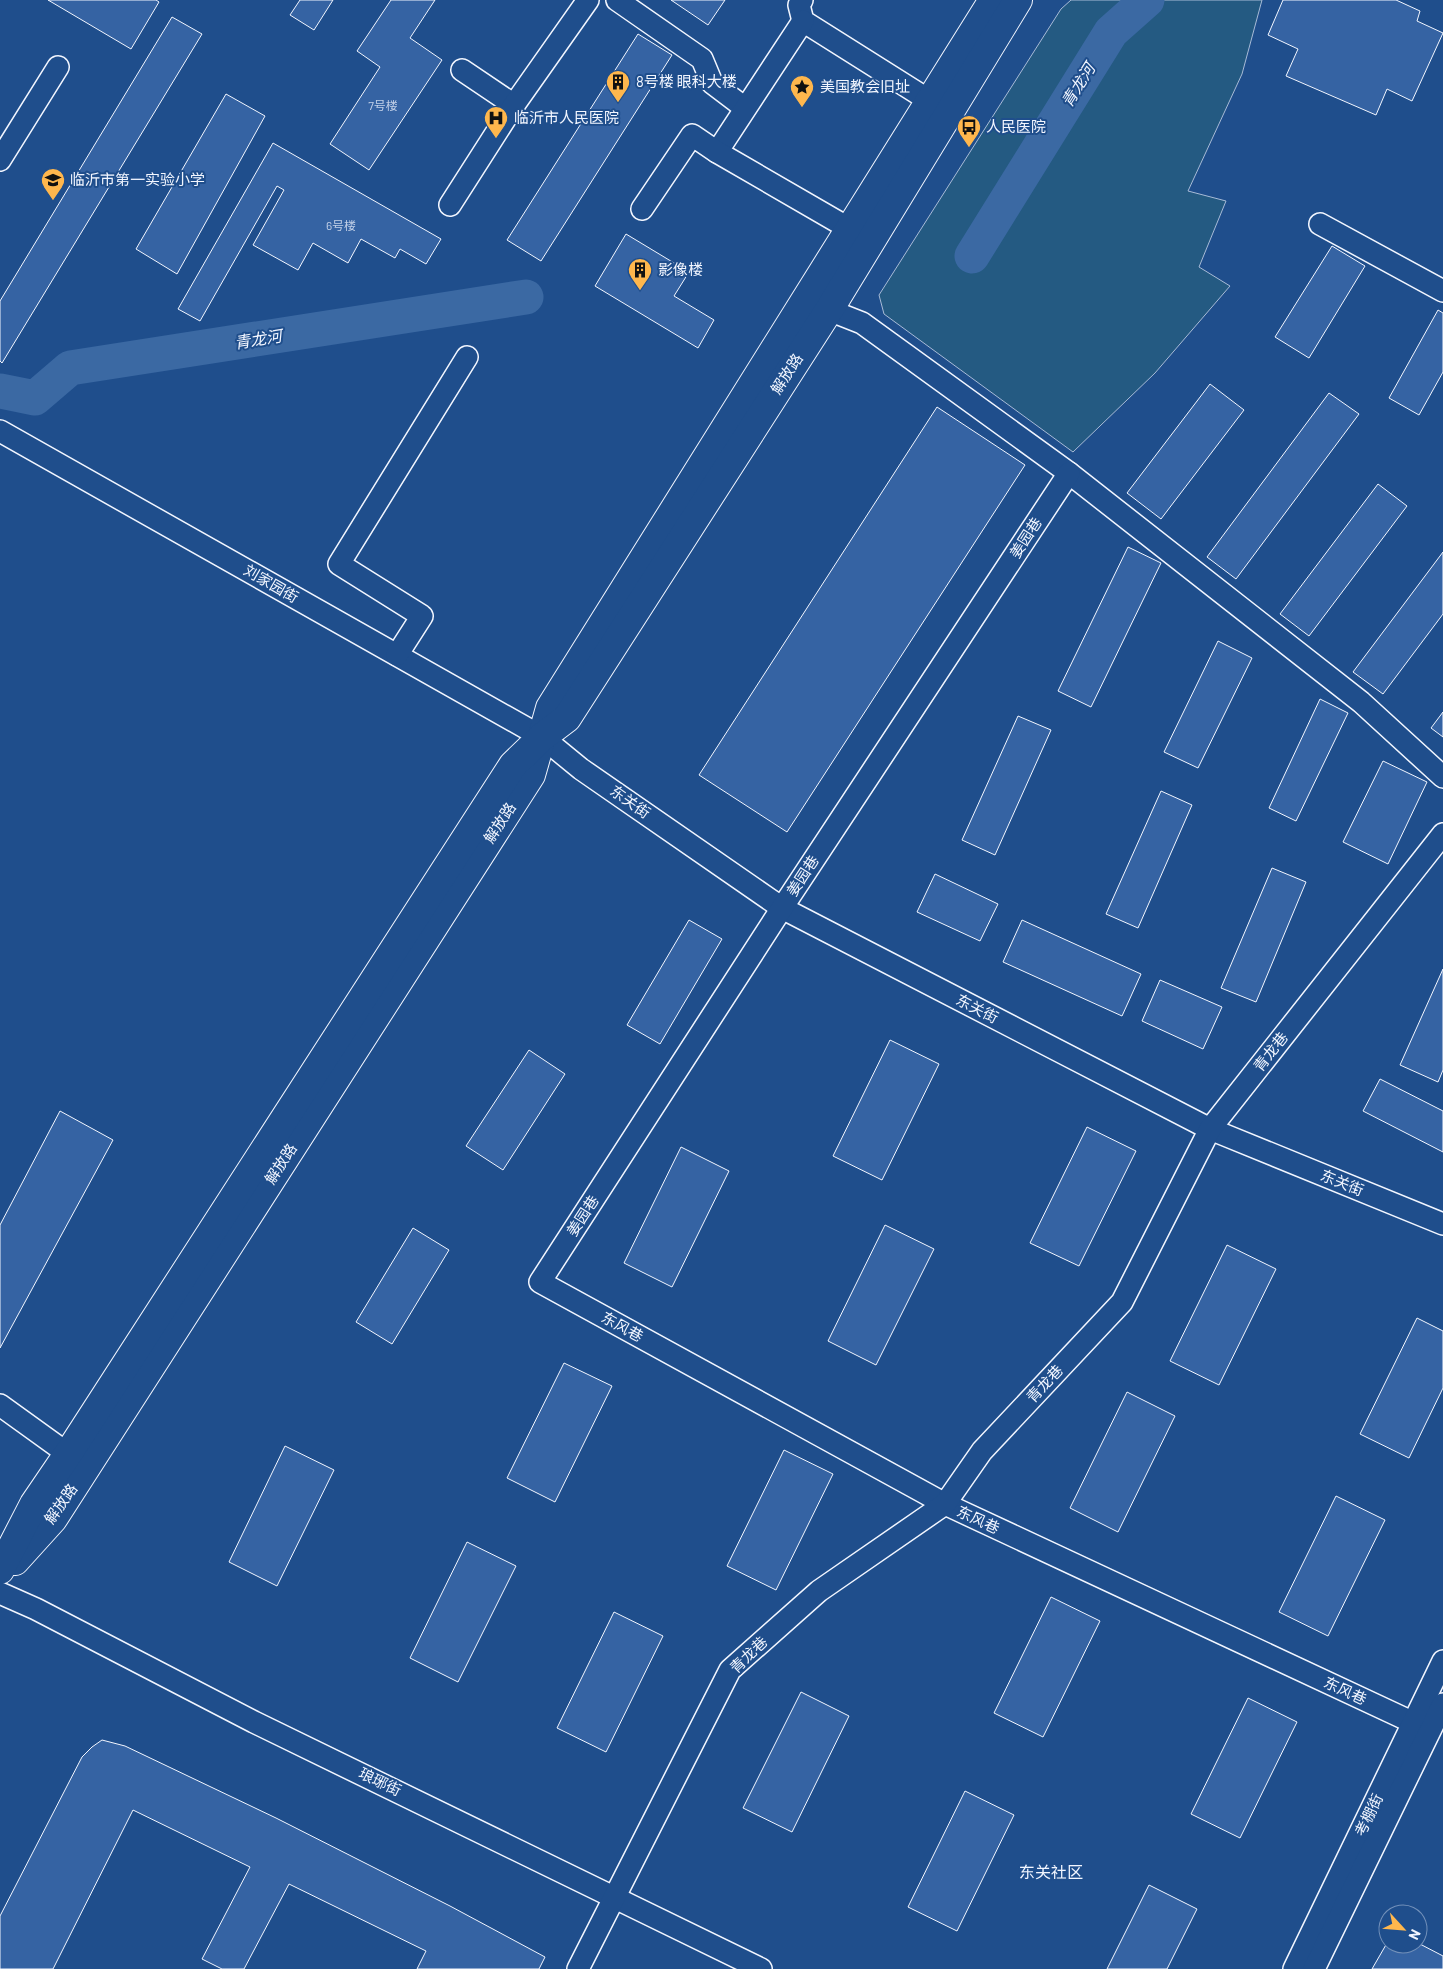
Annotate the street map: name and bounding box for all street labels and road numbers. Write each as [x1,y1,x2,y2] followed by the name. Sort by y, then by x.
[766,350,806,397] street label: 解放路
[1005,514,1045,561] street label: 姜园巷
[241,560,302,606] street label: 刘家园街
[607,781,654,821] street label: 东关街
[479,799,519,846] street label: 解放路
[782,852,822,899] street label: 姜园巷
[953,990,1002,1026] street label: 东关街
[1249,1028,1291,1075] street label: 青龙巷
[260,1140,300,1187] street label: 解放路
[1318,1165,1367,1199] street label: 东关街
[562,1192,602,1239] street label: 姜园巷
[598,1307,647,1345] street label: 东风巷
[1022,1361,1066,1406] street label: 青龙巷
[40,1480,80,1527] street label: 解放路
[954,1501,1003,1537] street label: 东风巷
[726,1632,771,1676] street label: 青龙巷
[1321,1672,1370,1708] street label: 东风巷
[356,1763,405,1799] street label: 琅琊街
[1350,1790,1386,1839] street label: 考棚街

